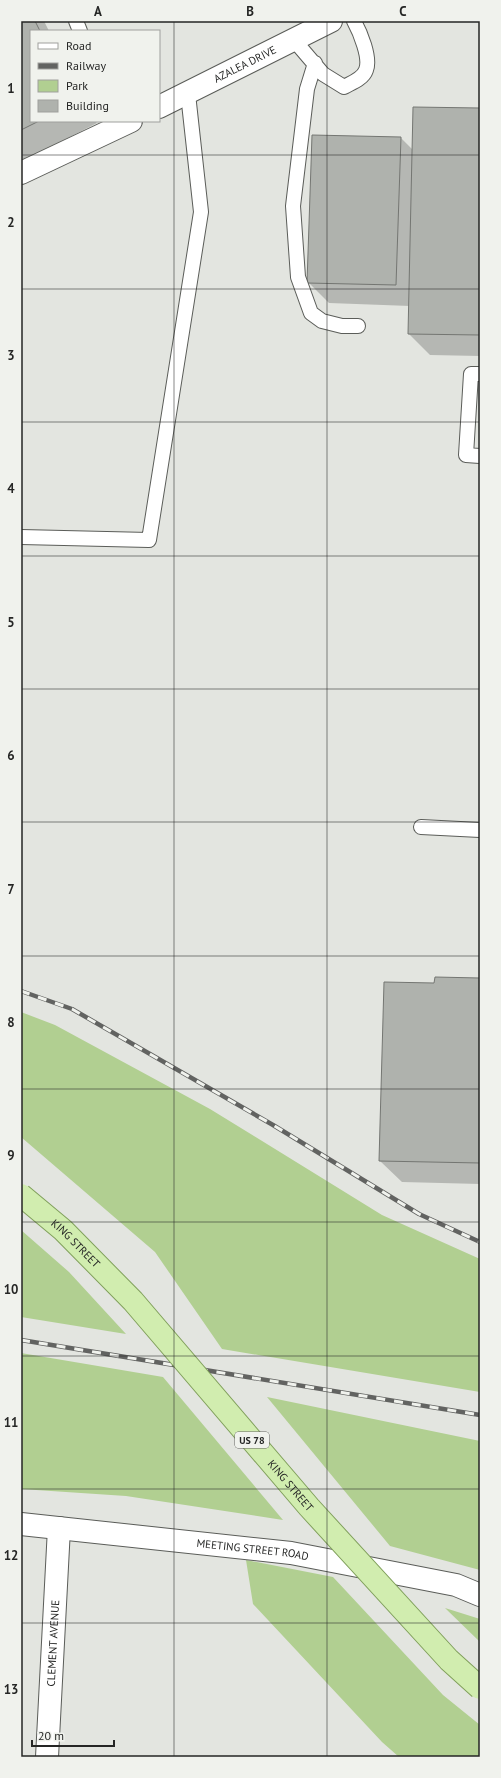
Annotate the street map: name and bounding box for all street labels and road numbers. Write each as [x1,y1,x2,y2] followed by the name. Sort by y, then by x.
[211,43,279,86] street label: AZALEA DRIVE
[48,1216,103,1271] street label: KING STREET
[235,1432,269,1448] road number: US 78
[265,1457,316,1514] street label: KING STREET
[196,1536,310,1563] street label: MEETING STREET ROAD
[44,1599,62,1687] street label: CLEMENT AVENUE

